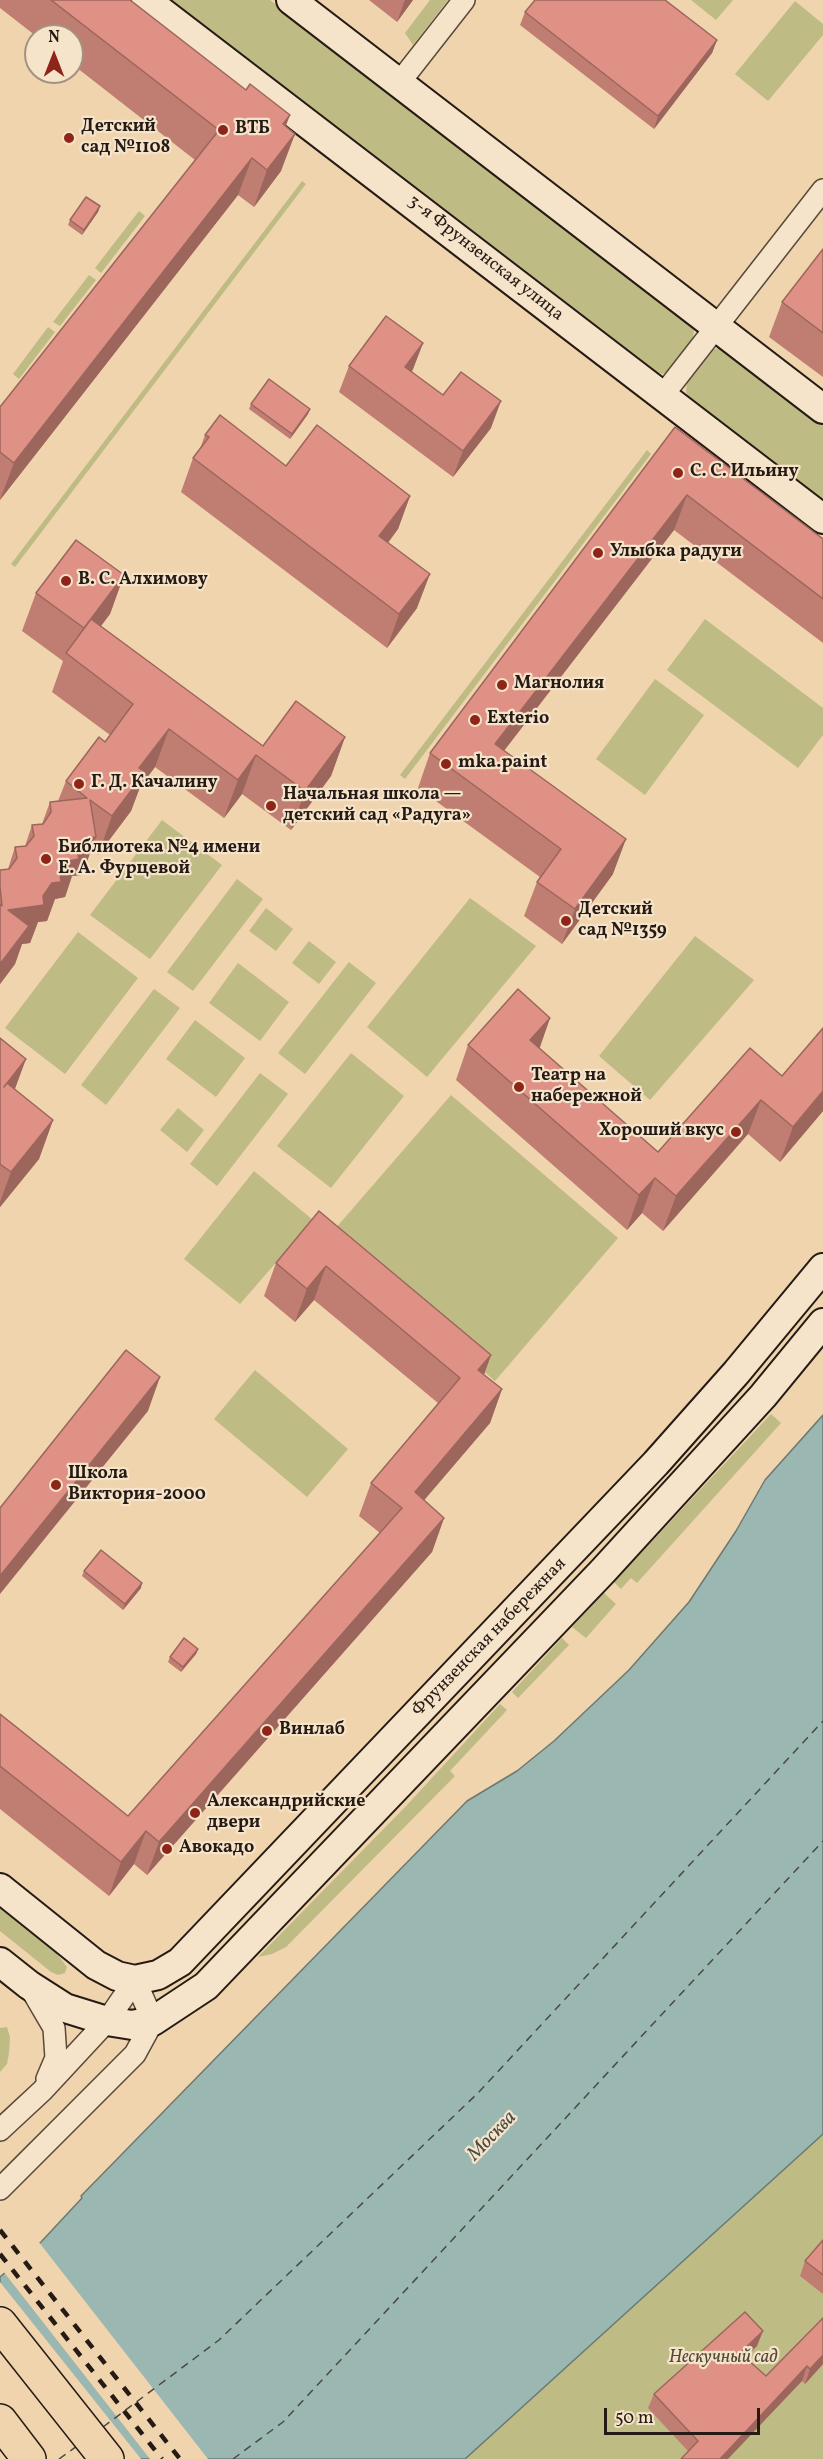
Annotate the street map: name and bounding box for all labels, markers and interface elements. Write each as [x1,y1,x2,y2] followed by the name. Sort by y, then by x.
[24,24,84,84] north arrow
[48,27,60,49] text: N
[81,117,170,160] place label: Детский сад №1108
[235,119,270,141] place label: ВТБ
[216,123,230,137] marker: ВТБ
[62,131,76,145] marker: Детский сад №1108
[403,191,567,327] street label: 3-я Фрунзенская улица
[690,462,798,484] place label: С. С. Ильину
[671,466,685,480] marker: С. С. Ильину
[610,542,742,564] place label: Улыбка радуги
[591,546,605,560] marker: Улыбка радуги
[78,570,208,592] place label: В. С. Алхимову
[59,574,73,588] marker: В. С. Алхимову
[514,674,604,696] place label: Магнолия
[495,678,509,692] marker: Магнолия
[487,709,549,731] place label: Exterio
[468,713,482,727] marker: Exterio
[458,753,547,775] place label: mka.paint
[439,757,453,771] marker: mka.paint
[91,773,218,795] place label: Г. Д. Качалину
[72,777,86,791] marker: Г. Д. Качалину
[283,785,471,828] place label: Начальная школа — детский сад «Радуга»
[264,799,278,813] marker: Начальная школа — детский сад «Радуга»
[58,838,260,880] place label: Библиотека №4 имени Е. А. Фурцевой
[39,852,53,866] marker: Библиотека №4 имени Е. А. Фурцевой
[578,900,667,942] place label: Детский сад №1359
[559,914,573,928] marker: Детский сад №1359
[531,1066,642,1108] place label: Театр на набережной
[512,1080,526,1094] marker: Театр на набережной
[599,1121,724,1143] place label: Хороший вкус
[729,1125,743,1139] marker: Хороший вкус
[68,1464,206,1506] place label: Школа Виктория-2000
[49,1478,63,1492] marker: Школа Виктория-2000
[408,1554,572,1722] street label: Фрунзенская набережная
[279,1720,345,1742] place label: Винлаб
[260,1724,274,1738] marker: Винлаб
[207,1792,365,1834] place label: Александрийские двери
[188,1806,202,1820] marker: Александрийские двери
[179,1838,254,1860] place label: Авокадо
[160,1842,174,1856] marker: Авокадо
[463,2107,523,2167] water label: Москва
[669,2348,777,2370] park label: Нескучный сад
[607,2396,763,2434] scale bar
[615,2406,654,2431] text: 50 m

